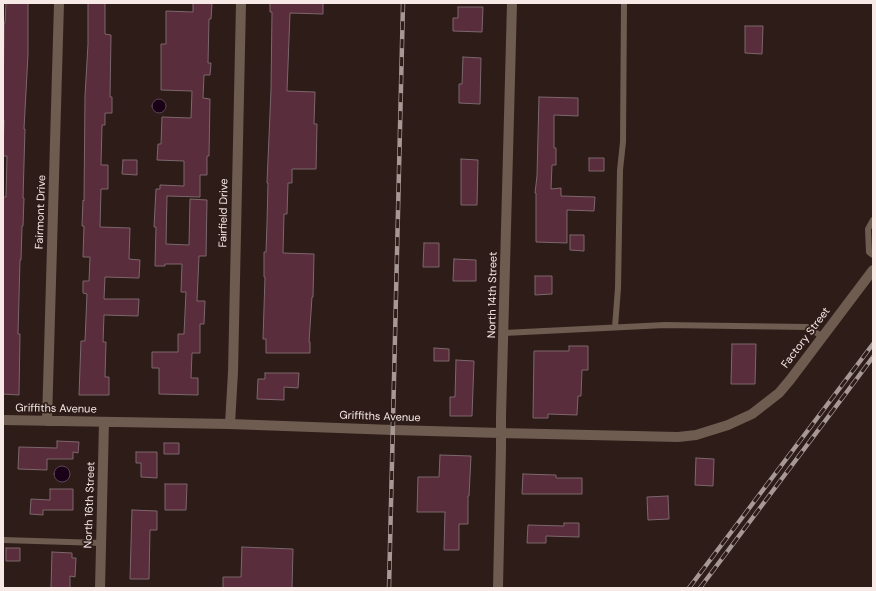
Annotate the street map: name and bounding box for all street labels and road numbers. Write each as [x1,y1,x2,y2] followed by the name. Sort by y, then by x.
[33,175,49,249] street label: Fairmont Drive
[217,178,231,248] street label: Fairfield Drive
[486,252,500,338] street label: North 14th Street
[779,305,833,371] street label: Factory Street
[15,402,97,416] street label: Griffiths Avenue
[339,409,421,425] street label: Griffiths Avenue
[82,461,98,549] street label: North 16th Street

